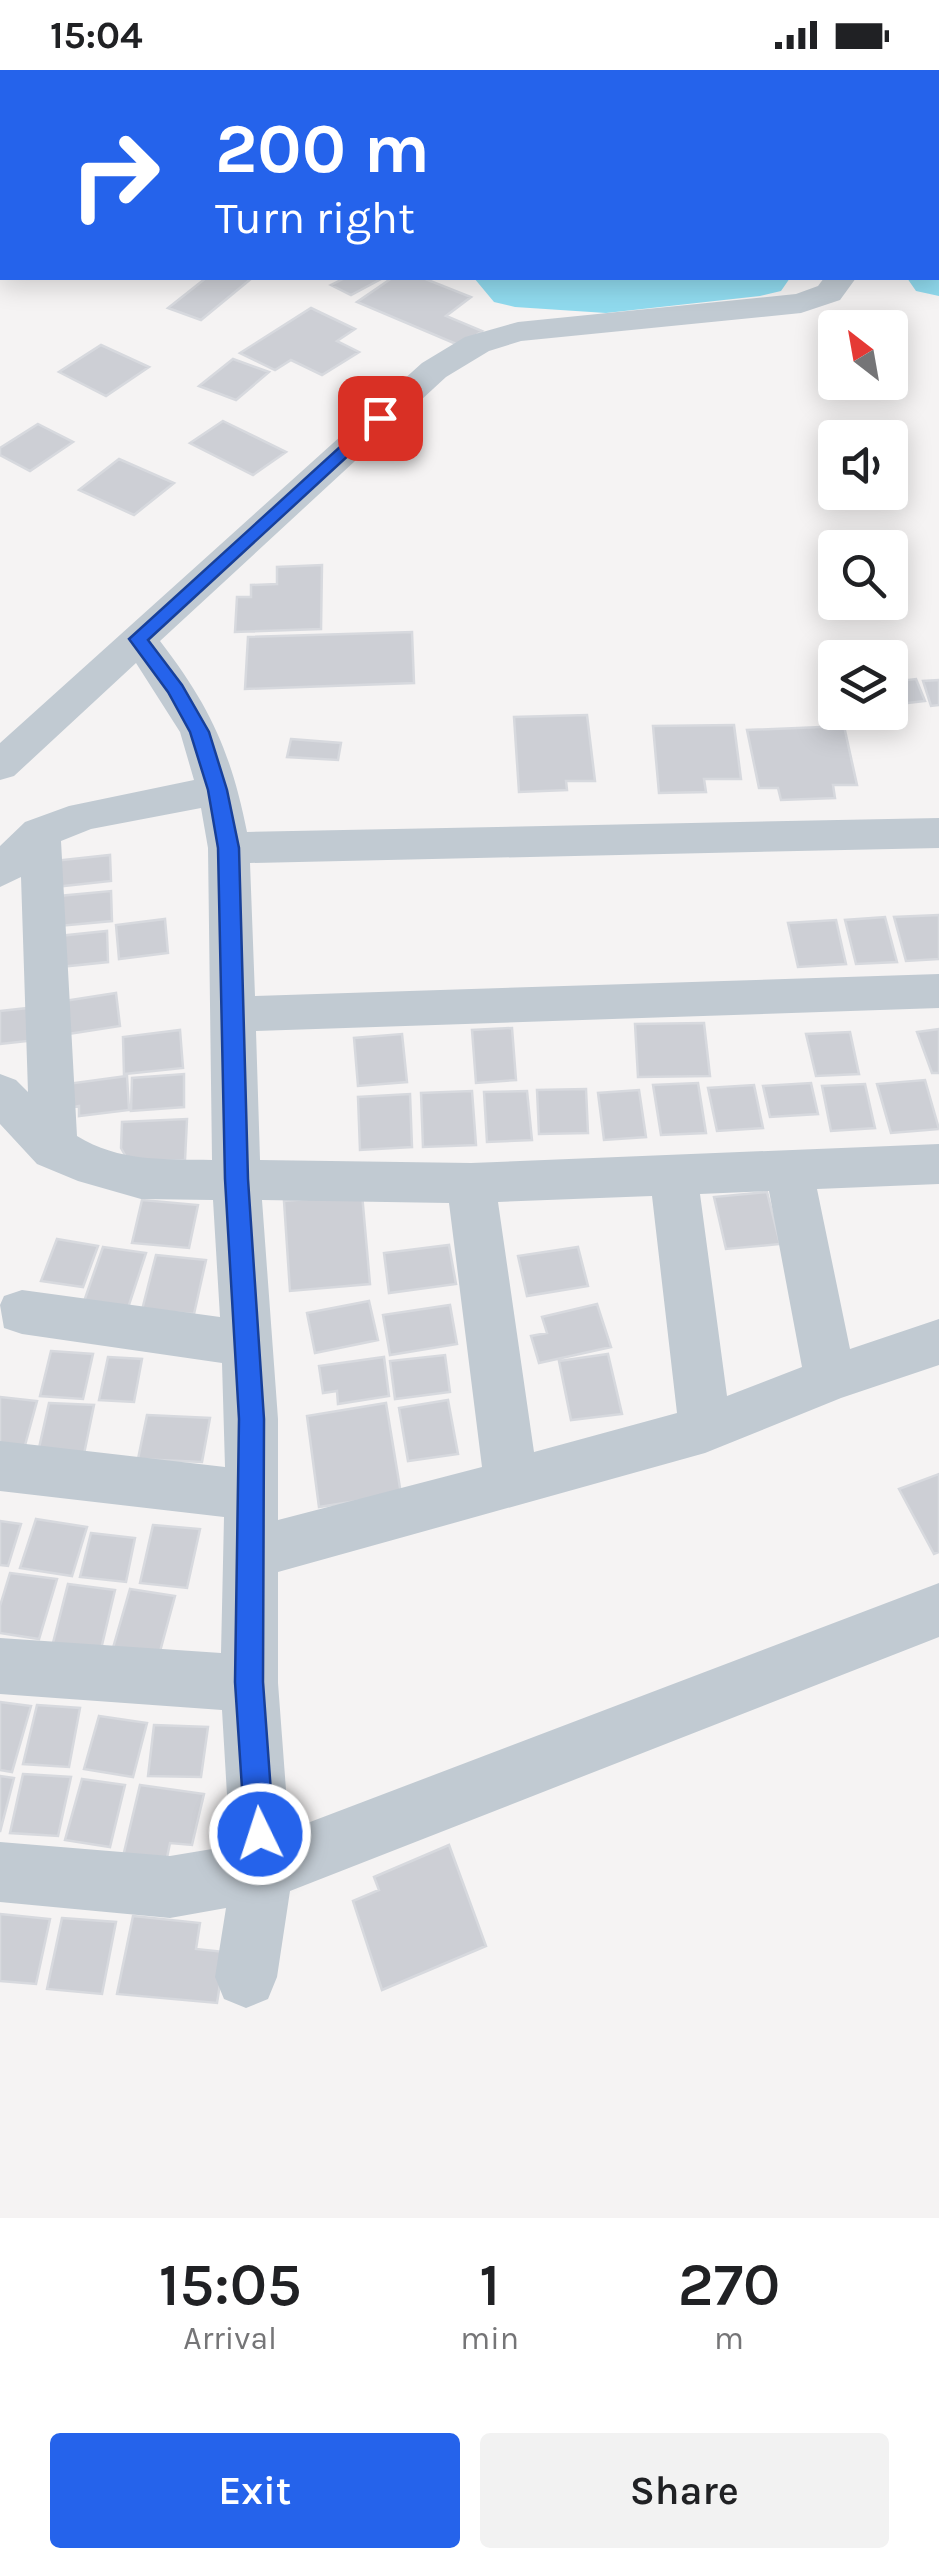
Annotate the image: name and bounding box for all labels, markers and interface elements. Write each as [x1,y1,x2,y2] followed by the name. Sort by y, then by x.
[50,13,143,58] text: 15:04
[215,108,430,190] text: 200 m
[50,110,180,240] icon: right
[215,192,415,244] text: Turn right
[818,310,908,400] north arrow
[818,310,908,730] map controls
[338,376,423,461] pin
[353,391,408,446] icon: arrive
[818,420,908,510] button: sound
[818,530,908,620] button: search
[818,640,908,730] button: layers
[208,1782,312,1886] position arrow
[159,2250,302,2320] text: 15:05
[479,2250,500,2320] text: 1
[678,2250,780,2320] text: 270
[183,2320,277,2357] text: Arrival
[460,2320,519,2357] text: min
[714,2320,744,2357] text: m
[50,2433,460,2548] button: Exit
[480,2433,889,2548] button: Share

